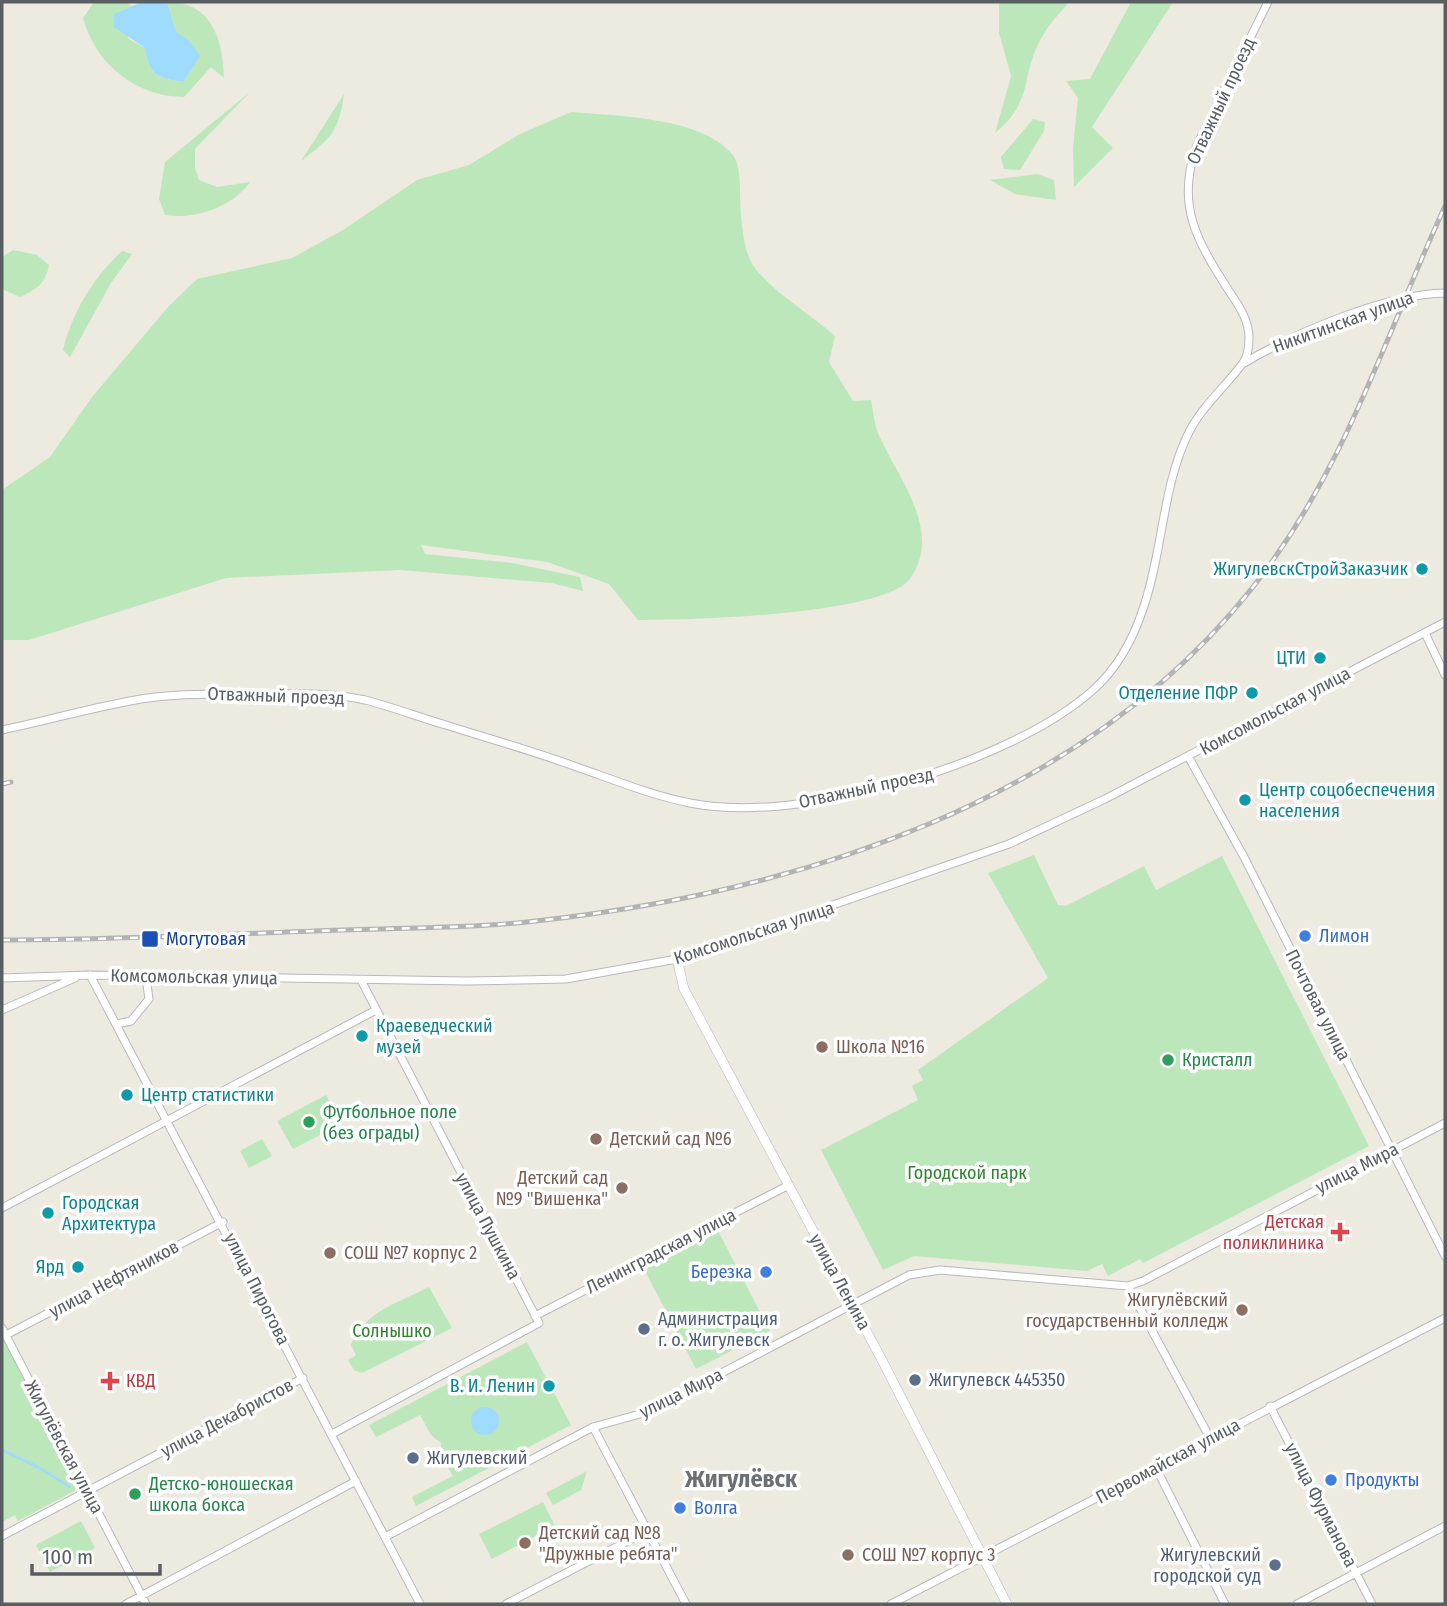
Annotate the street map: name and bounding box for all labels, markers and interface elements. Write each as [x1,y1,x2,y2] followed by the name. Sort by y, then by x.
[1182,34,1260,168] street label: Отважный проезд
[1270,286,1417,358] street label: Никитинская улица
[1214,558,1409,580] place label: ЖигулевскСтройЗаказчик
[1414,561,1430,577] marker: ЖигулевскСтройЗаказчик
[1276,647,1306,669] place label: ЦТИ
[1312,650,1328,666] marker: ЦТИ
[1196,662,1354,760] street label: Комсомольская улица
[1118,682,1238,704] place label: Отделение ПФР
[207,683,345,709] street label: Отважный проезд
[1244,685,1260,701] marker: Отделение ПФР
[797,763,935,813] street label: Отважный проезд
[1259,779,1435,822] place label: Центр соцобеспечения населения
[1237,792,1253,808] marker: Центр соцобеспечения населения
[671,897,837,969] street label: Комсомольская улица
[1319,925,1369,947] place label: Лимон
[166,928,246,950] place label: Могутовая
[1297,928,1313,944] marker: Лимон
[140,929,160,949] marker: Могутовая
[1281,946,1355,1064] street label: Почтовая улица
[110,965,278,989] street label: Комсомольская улица
[376,1015,493,1058] place label: Краеведческий музей
[354,1028,370,1044] marker: Краеведческий музей
[836,1036,925,1058] place label: Школа №16
[814,1039,830,1055] marker: Школа №16
[1182,1049,1253,1071] place label: Кристалл
[1160,1052,1176,1068] marker: Кристалл
[141,1084,274,1106] place label: Центр статистики
[119,1087,135,1103] marker: Центр статистики
[323,1101,457,1144] place label: Футбольное поле (без ограды)
[301,1114,317,1130] marker: Футбольное поле (без ограды)
[609,1128,732,1150] place label: Детский сад №6
[588,1131,604,1147] marker: Детский сад №6
[1312,1138,1402,1198] street label: улица Мира
[907,1162,1027,1184] park label: Городской парк
[496,1167,608,1210] place label: Детский сад №9 "Вишенка"
[451,1169,525,1283] street label: улица Пушкина
[614,1180,630,1196] marker: Детский сад №9 "Вишенка"
[62,1192,156,1235] place label: Городская Архитектура
[582,1204,740,1298] street label: Ленинградская улица
[40,1205,56,1221] marker: Городская Архитектура
[1223,1211,1324,1254] place label: Детская поликлиника
[1330,1222,1350,1242] marker: Детская поликлиника
[219,1229,295,1349] street label: улица Пирогова
[805,1230,876,1334] street label: улица Ленина
[45,1236,183,1322] street label: улица Нефтяников
[344,1242,477,1264] place label: СОШ №7 корпус 2
[322,1245,338,1261] marker: СОШ №7 корпус 2
[36,1256,64,1278] place label: Ярд
[70,1259,86,1275] marker: Ярд
[691,1261,752,1283] place label: Березка
[758,1264,774,1280] marker: Березка
[1026,1289,1228,1332] place label: Жигулёвский государственный колледж
[1234,1302,1250,1318] marker: Жигулёвский государственный колледж
[658,1308,778,1351] place label: Администрация г. о. Жигулевск
[352,1320,432,1342] park label: Солнышко
[636,1321,652,1337] marker: Администрация г. о. Жигулевск
[636,1363,726,1423] street label: улица Мира
[929,1369,1065,1391] place label: Жигулевск 445350
[126,1370,155,1392] place label: КВД
[100,1371,120,1391] marker: КВД
[907,1372,923,1388] marker: Жигулевск 445350
[157,1374,297,1462] street label: улица Декабристов
[450,1375,535,1397] place label: В. И. Ленин
[20,1377,109,1518] street label: Жигулёвская улица
[541,1378,557,1394] marker: В. И. Ленин
[1092,1414,1244,1508] street label: Первомайская улица
[1280,1439,1362,1571] street label: улица Фурманова
[427,1447,527,1469] place label: Жигулевский
[405,1450,421,1466] marker: Жигулевский
[684,1465,798,1493] district label: Жигулёвск
[1345,1469,1420,1491] place label: Продукты
[1323,1472,1339,1488] marker: Продукты
[148,1473,294,1516] place label: Детско-юношеская школа бокса
[127,1486,143,1502] marker: Детско-юношеская школа бокса
[694,1497,738,1519] place label: Волга
[672,1500,688,1516] marker: Волга
[538,1522,678,1565] place label: Детский сад №8 "Дружные ребята"
[32,1532,159,1576] scale bar
[517,1535,533,1551] marker: Детский сад №8 "Дружные ребята"
[42,1544,93,1570] text: 100 m
[862,1544,995,1566] place label: СОШ №7 корпус 3
[1153,1544,1261,1587] place label: Жигулевский городской суд
[840,1547,856,1563] marker: СОШ №7 корпус 3
[1267,1557,1283,1573] marker: Жигулевский городской суд

